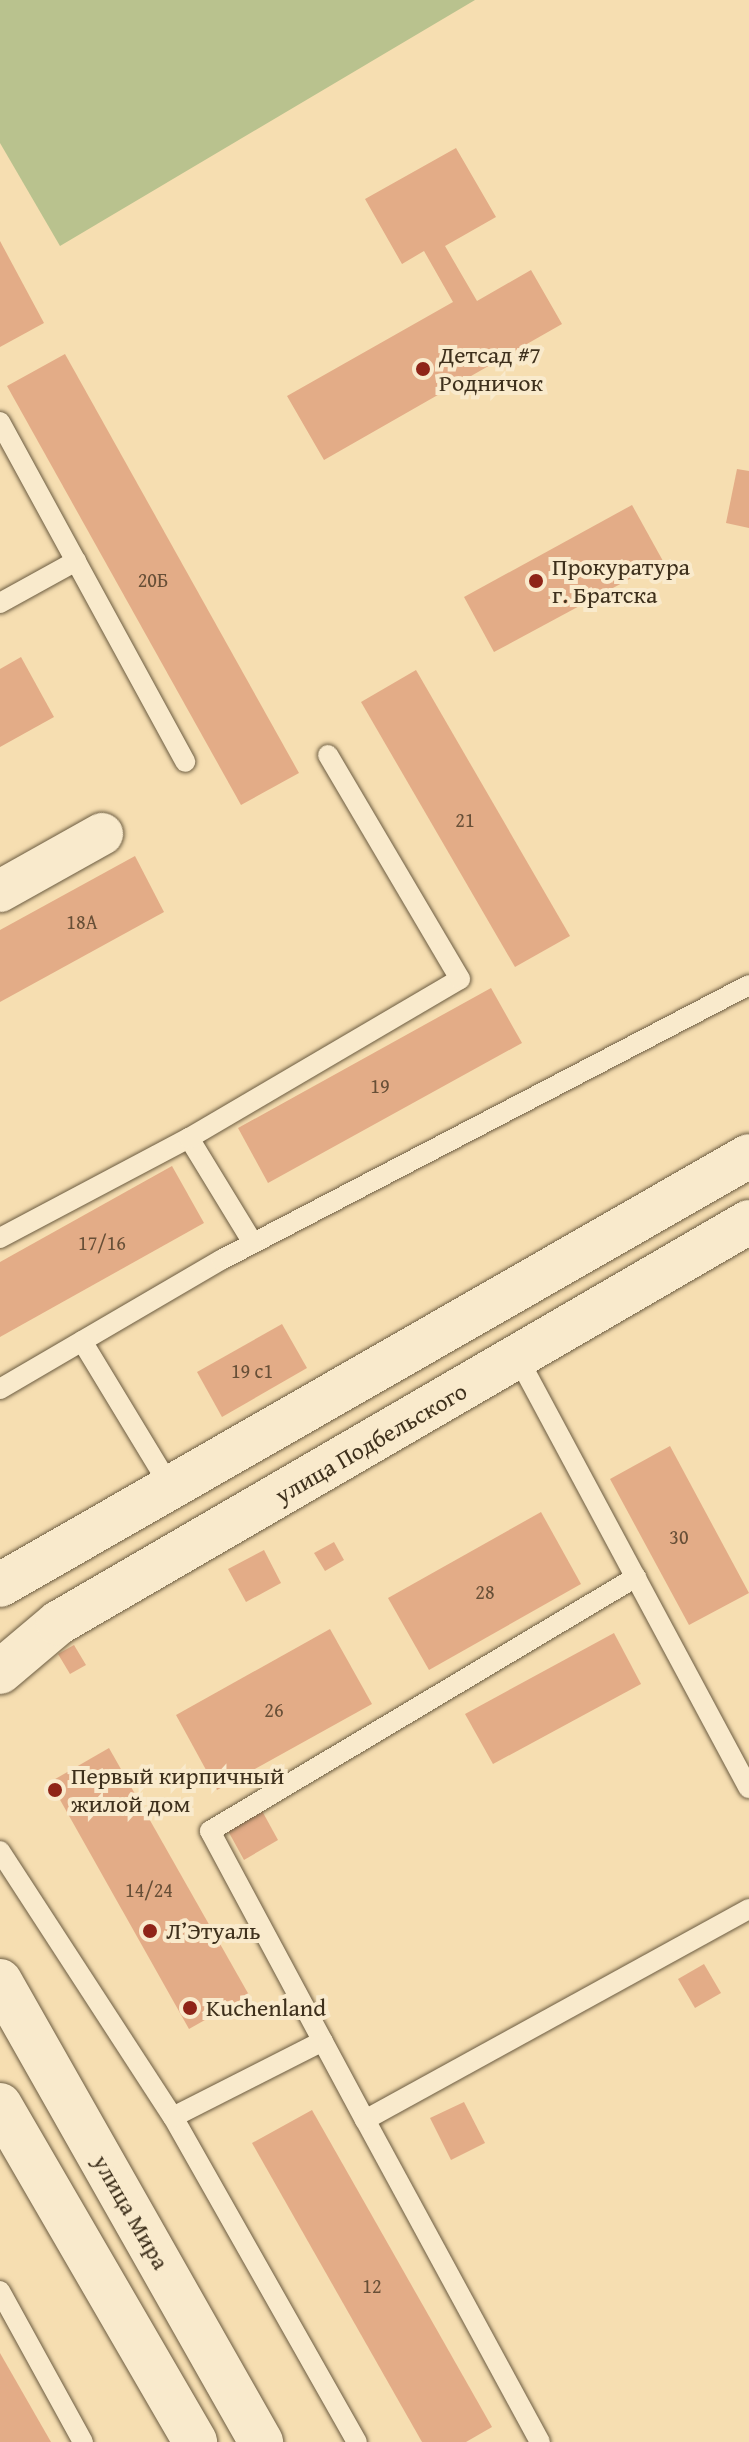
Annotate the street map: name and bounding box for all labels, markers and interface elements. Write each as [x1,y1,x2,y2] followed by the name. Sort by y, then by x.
[439,341,543,397] place label: Детсад #7 Родничок
[414,360,432,378] marker: Детсад #7 Родничок
[552,553,690,609] place label: Прокуратура г. Братска
[138,567,168,591] house number: 20Б
[527,572,545,590] marker: Прокуратура г. Братска
[455,807,475,831] house number: 21
[66,909,98,933] house number: 18А
[370,1073,390,1097] house number: 19
[78,1230,126,1254] house number: 17/16
[231,1358,273,1382] house number: 19 с1
[270,1376,472,1510] street label: улица Подбельского
[669,1524,689,1548] house number: 30
[475,1579,495,1603] house number: 28
[264,1697,284,1721] house number: 26
[71,1762,284,1818] place label: Первый кирпичный жилой дом
[46,1781,64,1799] marker: Первый кирпичный жилой дом
[125,1877,173,1901] house number: 14/24
[166,1917,260,1945] place label: Л’Этуаль
[141,1922,159,1940] marker: Л’Этуаль
[206,1994,326,2022] place label: Kuchenland
[181,1999,199,2017] marker: Kuchenland
[87,2150,175,2274] street label: улица Мира
[362,2273,382,2297] house number: 12

